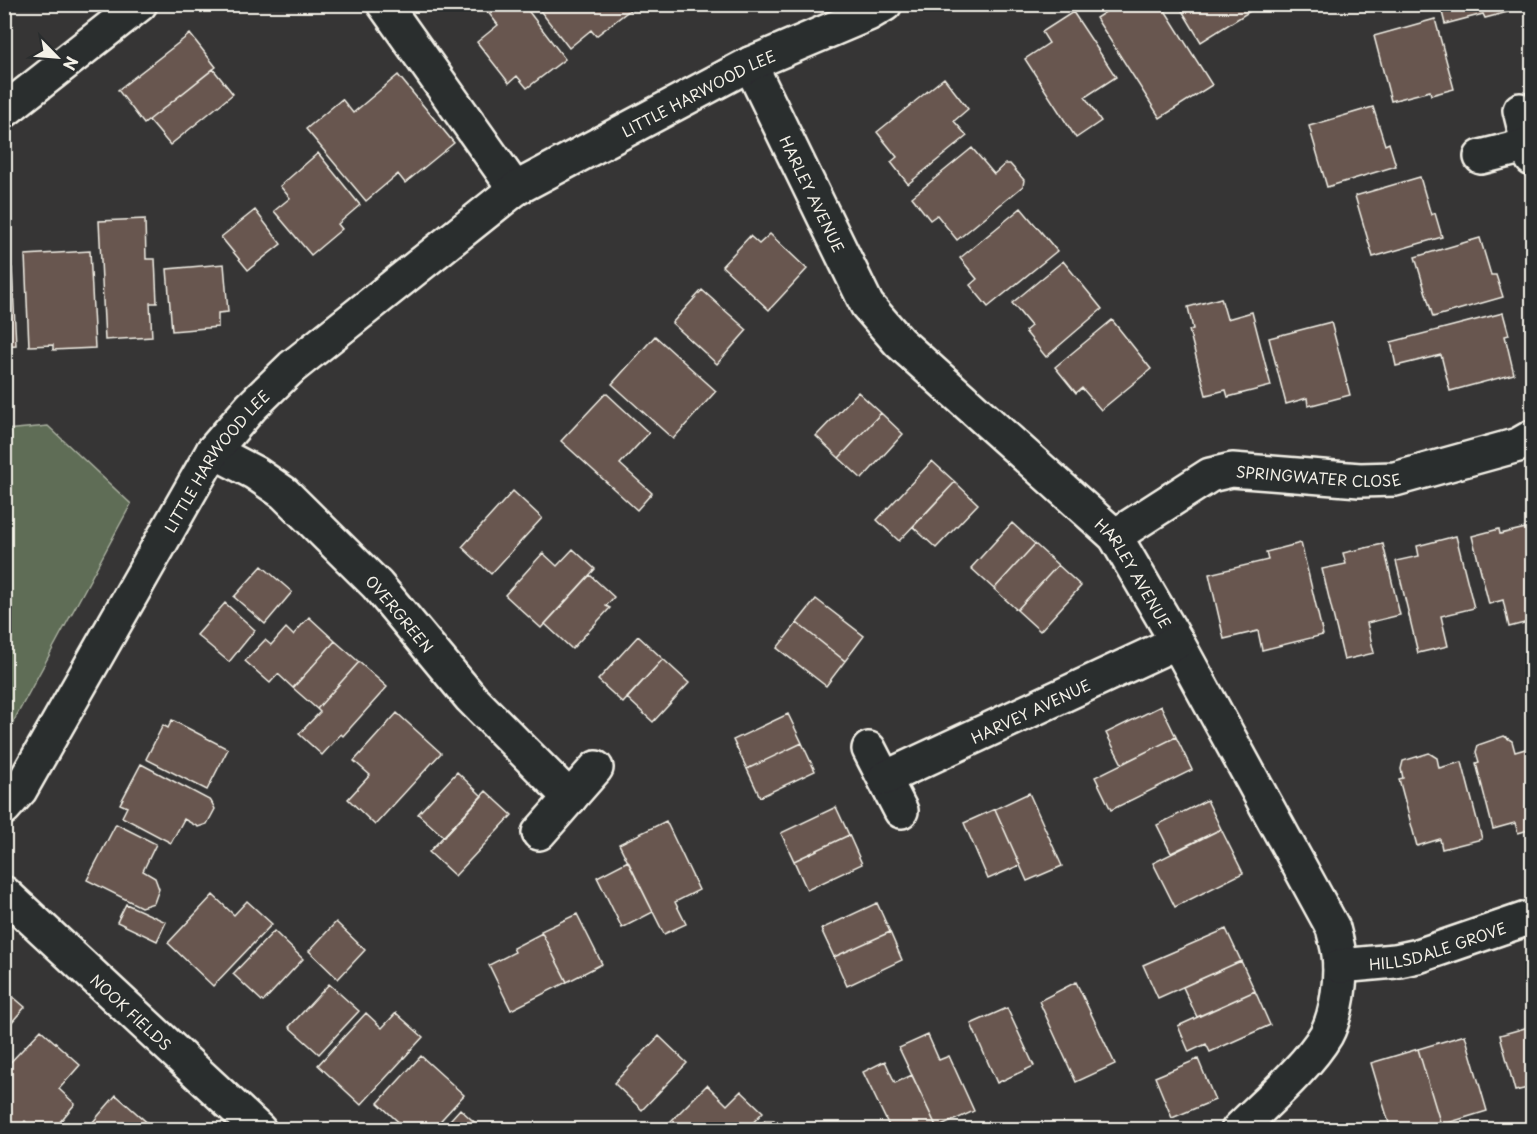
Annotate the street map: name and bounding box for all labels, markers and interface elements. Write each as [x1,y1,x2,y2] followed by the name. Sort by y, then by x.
[27,27,87,87] north arrow
[617,43,779,142] street label: LITTLE HARWOOD LEE
[58,53,85,75] text: N
[775,131,851,256] street label: HARLEY AVENUE
[158,384,274,536] street label: LITTLE HARWOOD LEE
[1235,459,1404,492] street label: SPRINGWATER CLOSE
[1090,512,1178,632] street label: HARLEY AVENUE
[361,569,440,657] street label: OVERGREEN
[966,673,1094,748] street label: HARVEY AVENUE
[1368,915,1509,975] street label: HILLSDALE GROVE
[86,968,177,1055] street label: NOOK FIELDS

